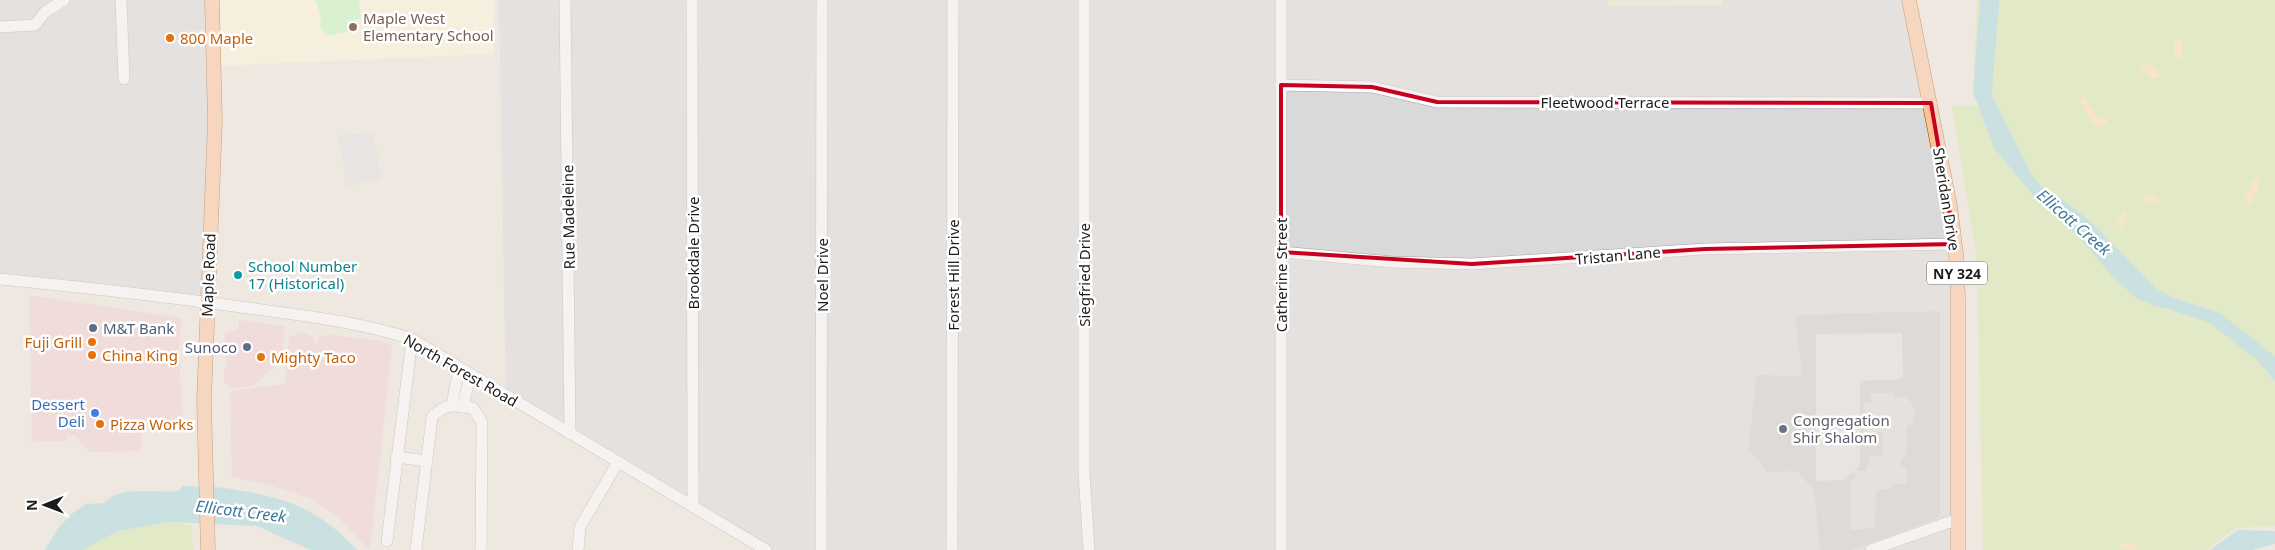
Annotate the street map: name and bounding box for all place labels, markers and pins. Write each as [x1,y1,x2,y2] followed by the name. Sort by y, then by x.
[363,8,494,45] place label: Maple West Elementary School
[347,21,359,33] marker: Maple West Elementary School
[180,28,253,48] place label: 800 Maple
[164,32,176,44] marker: 800 Maple
[248,256,357,293] place label: School Number 17 (Historical)
[232,269,244,281] marker: School Number 17 (Historical)
[103,318,174,338] place label: M&T Bank
[87,322,99,334] marker: M&T Bank
[25,332,82,352] place label: Fuji Grill
[86,336,98,348] marker: Fuji Grill
[185,337,237,357] place label: Sunoco
[241,341,253,353] marker: Sunoco
[102,345,178,365] place label: China King
[271,347,356,367] place label: Mighty Taco
[86,349,98,361] marker: China King
[255,351,267,363] marker: Mighty Taco
[31,394,86,431] place label: Dessert Deli
[89,407,101,419] marker: Dessert Deli
[1793,410,1890,447] place label: Congregation Shir Shalom
[110,414,193,434] place label: Pizza Works
[94,418,106,430] marker: Pizza Works
[1777,423,1789,435] marker: Congregation Shir Shalom

